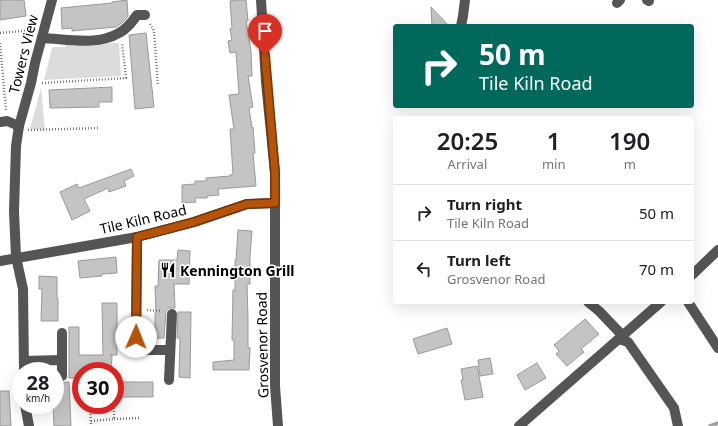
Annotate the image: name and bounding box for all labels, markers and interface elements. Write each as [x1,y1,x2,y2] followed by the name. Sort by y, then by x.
[4,13,42,95] street label: Towers View
[248,14,282,55] pin
[254,20,276,42] icon: arrive
[479,35,546,73] text: 50 m
[413,40,465,92] icon: right
[479,71,593,95] text: Tile Kiln Road
[437,124,498,157] text: 20:25
[547,124,561,157] text: 1
[609,124,650,157] text: 190
[448,155,487,173] text: Arrival
[542,155,565,173] text: min
[624,155,636,173] text: m
[447,194,522,214] text: Turn right
[98,200,188,238] street label: Tile Kiln Road
[413,202,435,224] icon: right
[639,203,674,223] text: 50 m
[447,214,529,232] text: Tile Kiln Road
[447,250,511,270] text: Turn left
[413,258,435,280] icon: left
[639,259,674,279] text: 70 m
[159,261,177,279] restaurant icon: Kennington Grill
[180,261,294,280] place label: Kennington Grill
[447,270,546,288] text: Grosvenor Road
[252,292,272,398] street label: Grosvenor Road
[115,316,157,358] position arrow
[72,362,124,414] speed limit sign: 30
[27,369,49,396] text: 28
[26,391,50,405] text: km/h

